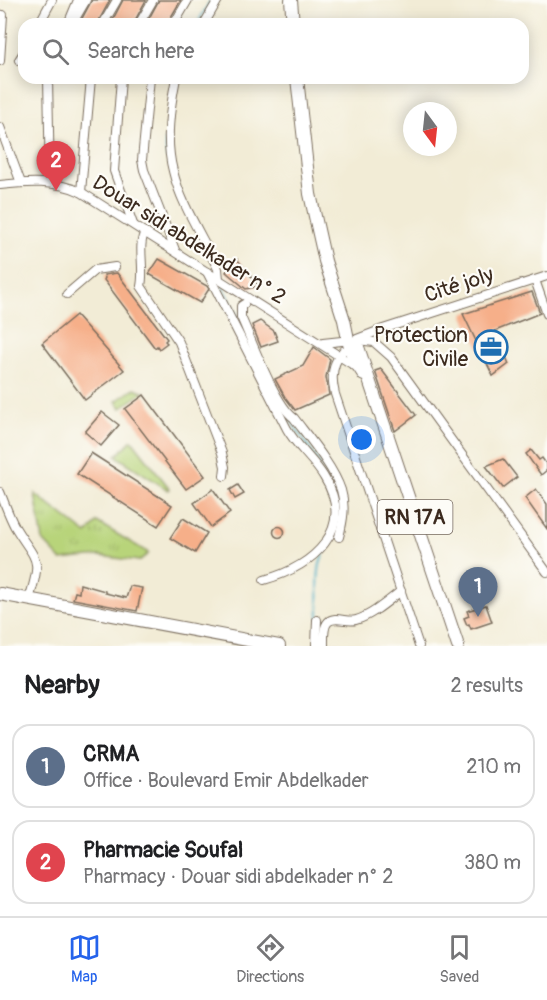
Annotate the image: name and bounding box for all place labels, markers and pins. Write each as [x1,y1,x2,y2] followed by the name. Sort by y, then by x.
[36,142,76,191] pin: 2
[374,322,469,373] place label: Protection Civile
[473,329,509,365] office icon: Protection Civile
[458,568,498,617] pin: 1

